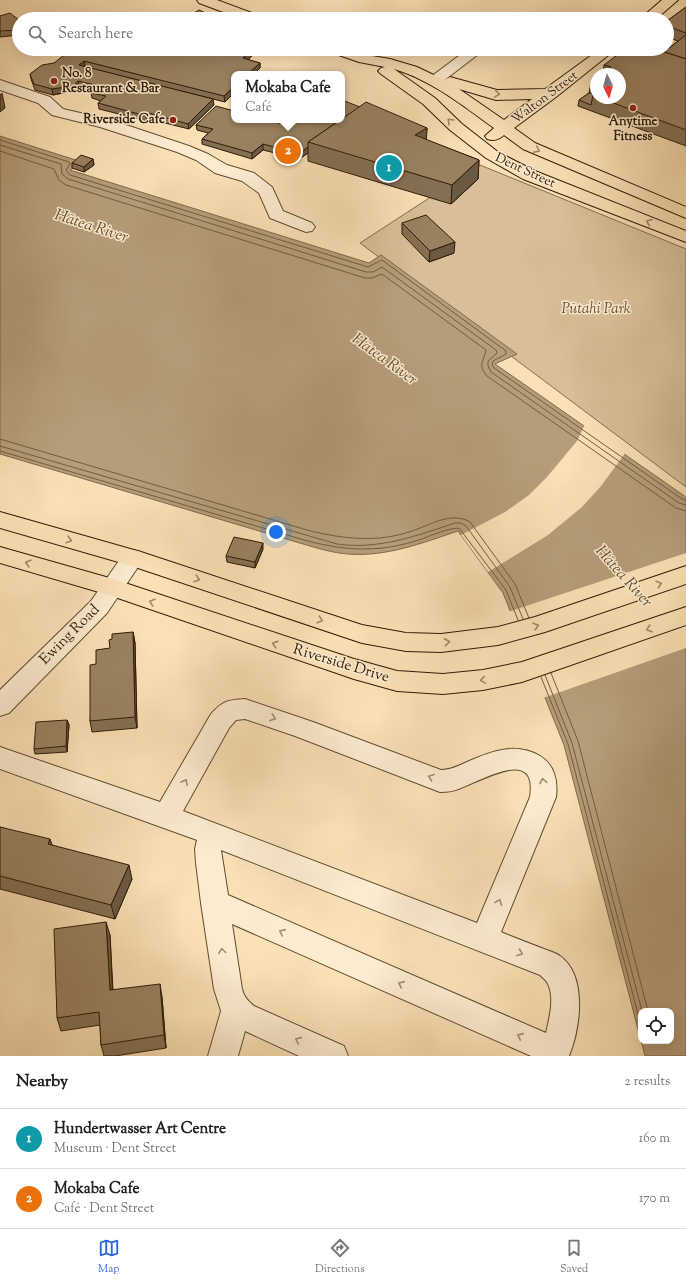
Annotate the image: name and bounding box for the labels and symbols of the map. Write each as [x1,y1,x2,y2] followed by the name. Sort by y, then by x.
[62,65,160,98] place label: No. 8 Restaurant & Bar
[508,67,582,129] street label: Walton Street
[590,68,626,104] north arrow
[49,76,59,86] marker: No. 8 Restaurant & Bar
[494,89,500,98] one-way arrow
[628,103,638,113] marker: Anytime Fitness
[83,111,165,129] place label: Riverside Cafe
[608,113,658,146] place label: Anytime Fitness
[168,115,178,125] marker: Riverside Cafe
[447,118,455,126] one-way arrow
[275,136,301,166] pin: 2
[533,145,540,153] one-way arrow
[492,149,559,193] street label: Dent Street
[376,153,402,183] pin: 1
[51,204,131,250] water label: Hātea River
[645,219,653,227] one-way arrow
[562,299,631,320] park label: Pūtahi Park
[346,328,422,392] water label: Hātea River
[266,522,286,542] your location
[65,535,72,544] one-way arrow
[589,541,657,613] water label: Hātea River
[25,559,32,568] one-way arrow
[193,574,200,583] one-way arrow
[655,581,662,589] one-way arrow
[149,598,156,606] one-way arrow
[35,600,105,670] street label: Ewing Road
[317,616,324,624] one-way arrow
[532,622,539,631] one-way arrow
[646,624,653,633] one-way arrow
[444,638,450,647] one-way arrow
[290,639,392,689] street label: Riverside Drive
[272,640,279,649] one-way arrow
[480,675,487,684] one-way arrow
[270,713,277,722] one-way arrow
[427,774,434,782] one-way arrow
[539,778,548,785] one-way arrow
[181,779,188,786] one-way arrow
[495,899,503,906] one-way arrow
[278,929,286,937] one-way arrow
[218,948,227,954] one-way arrow
[517,949,524,957] one-way arrow
[397,981,405,989] one-way arrow
[516,1033,524,1041] one-way arrow
[294,1037,302,1045] one-way arrow

